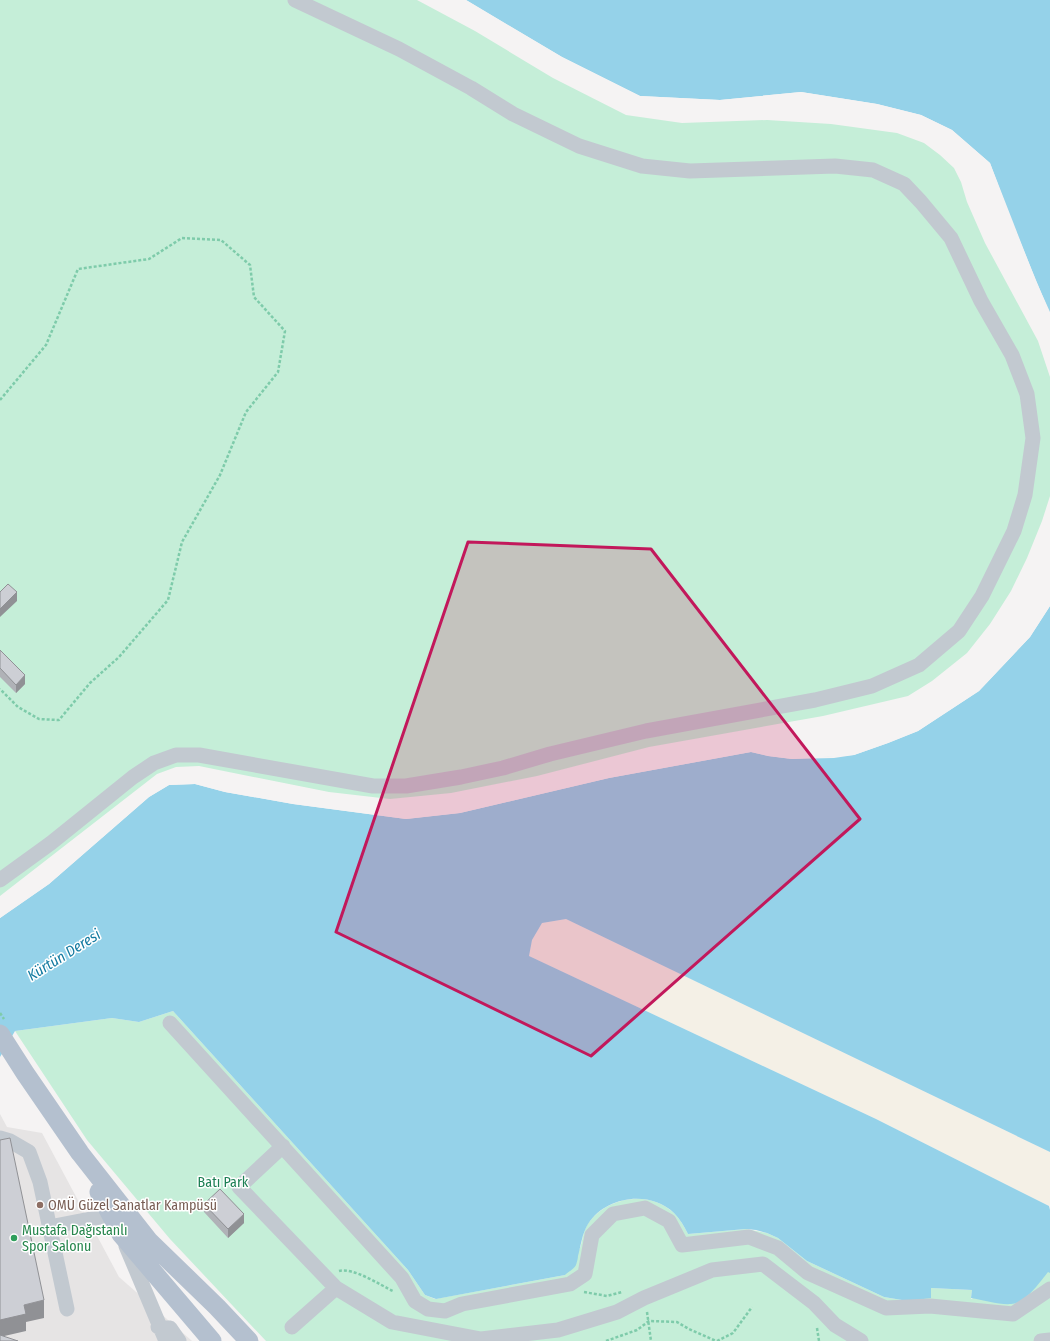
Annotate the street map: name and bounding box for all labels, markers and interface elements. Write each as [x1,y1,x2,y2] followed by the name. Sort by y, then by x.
[24,925,104,985] water label: Kürtün Deresi
[198,1174,249,1191] park label: Batı Park
[48,1196,217,1214] place label: OMÜ Güzel Sanatlar Kampüsü
[35,1200,45,1210] marker: OMÜ Güzel Sanatlar Kampüsü
[22,1222,127,1255] place label: Mustafa Dağıstanlı Spor Salonu
[9,1233,19,1243] marker: Mustafa Dağıstanlı Spor Salonu

